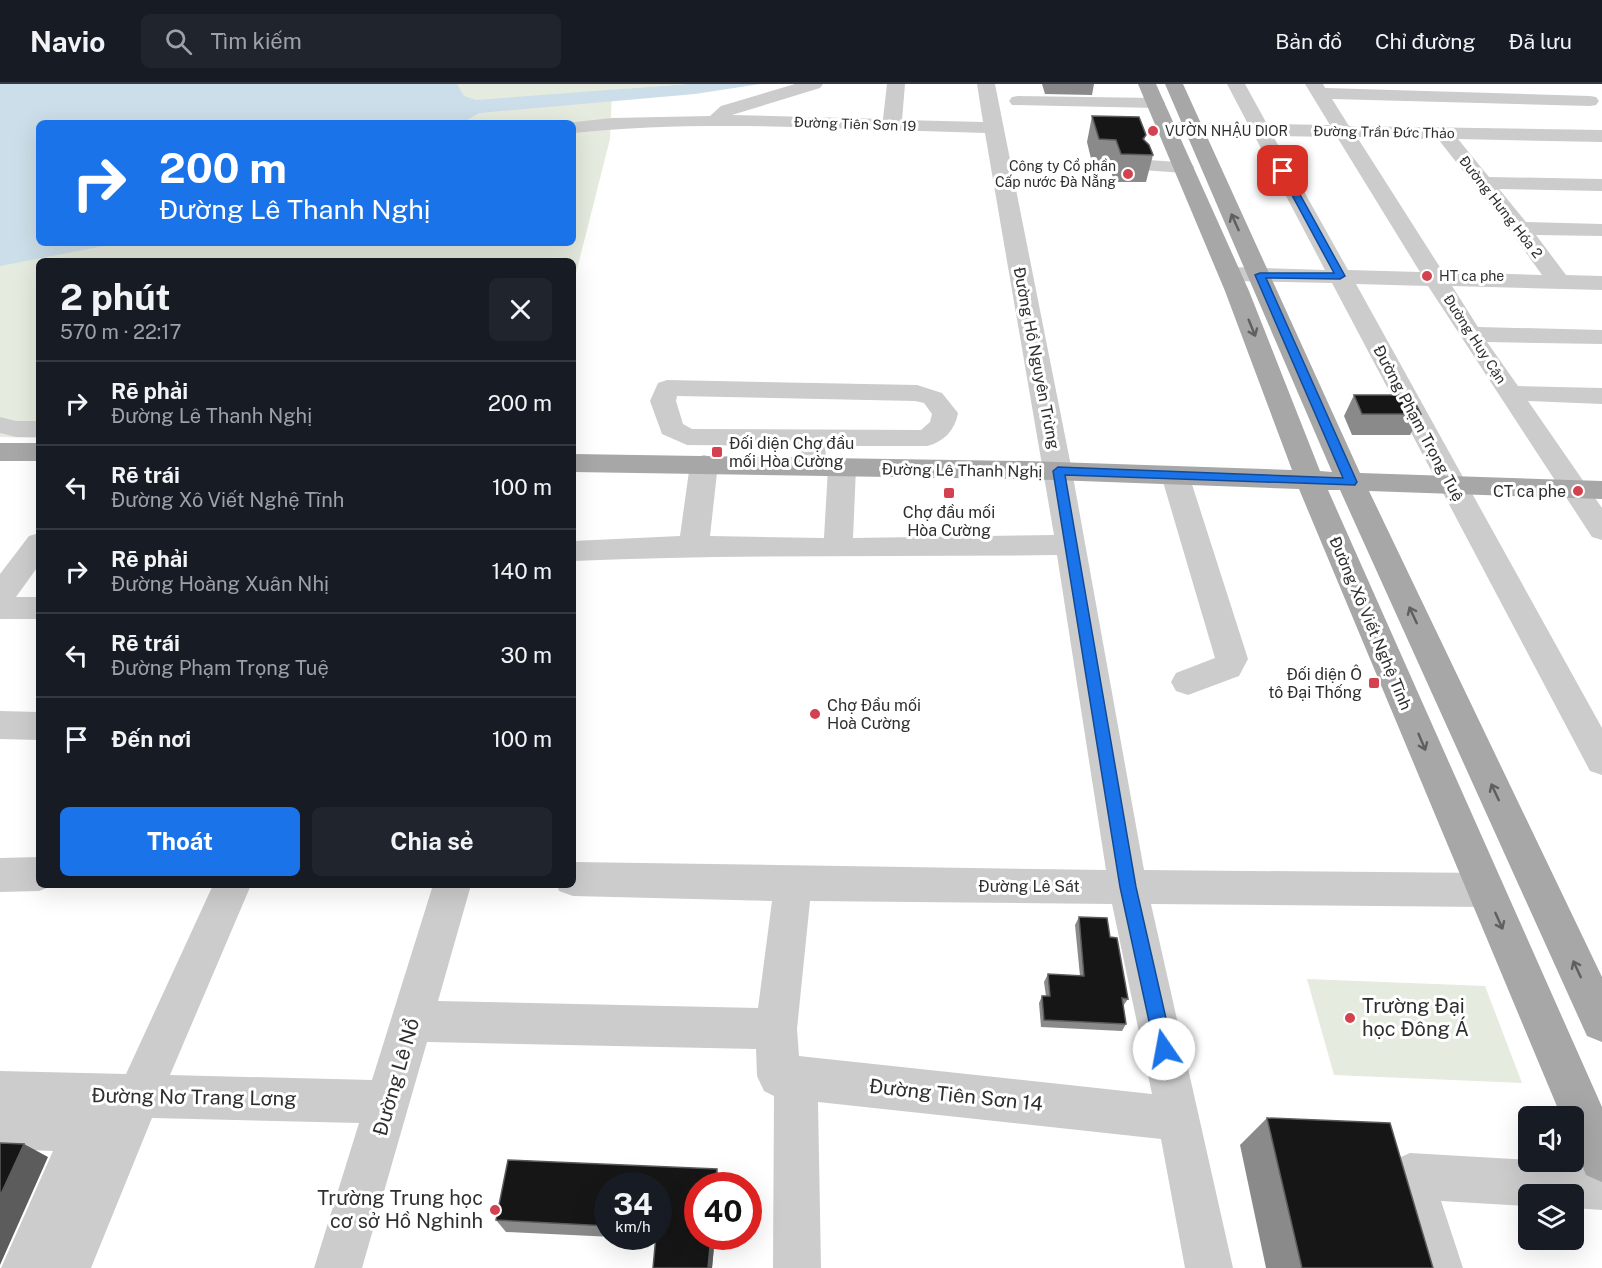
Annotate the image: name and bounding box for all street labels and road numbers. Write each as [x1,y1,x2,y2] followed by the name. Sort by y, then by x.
[794,114,917,134] street label: Đường Tiên Sơn 19
[1313,123,1455,141] street label: Đường Trần Đức Thảo
[1456,153,1546,261] street label: Đường Hưng Hóa 2
[1009,265,1064,451] street label: Đường Hồ Nguyên Trừng
[1440,292,1510,386] street label: Đường Huy Cận
[1369,342,1468,505] street label: Đường Phạm Trọng Tuệ
[881,460,1043,481] street label: Đường Lê Thanh Nghị
[1325,534,1416,713] street label: Đường Xô Viết Nghệ Tĩnh
[978,877,1080,896] street label: Đường Lê Sát
[368,1015,424,1139] street label: Đường Lê Nổ
[868,1074,1044,1116] street label: Đường Tiên Sơn 14
[91,1083,297,1111] street label: Đường Nơ Trang Lơng

